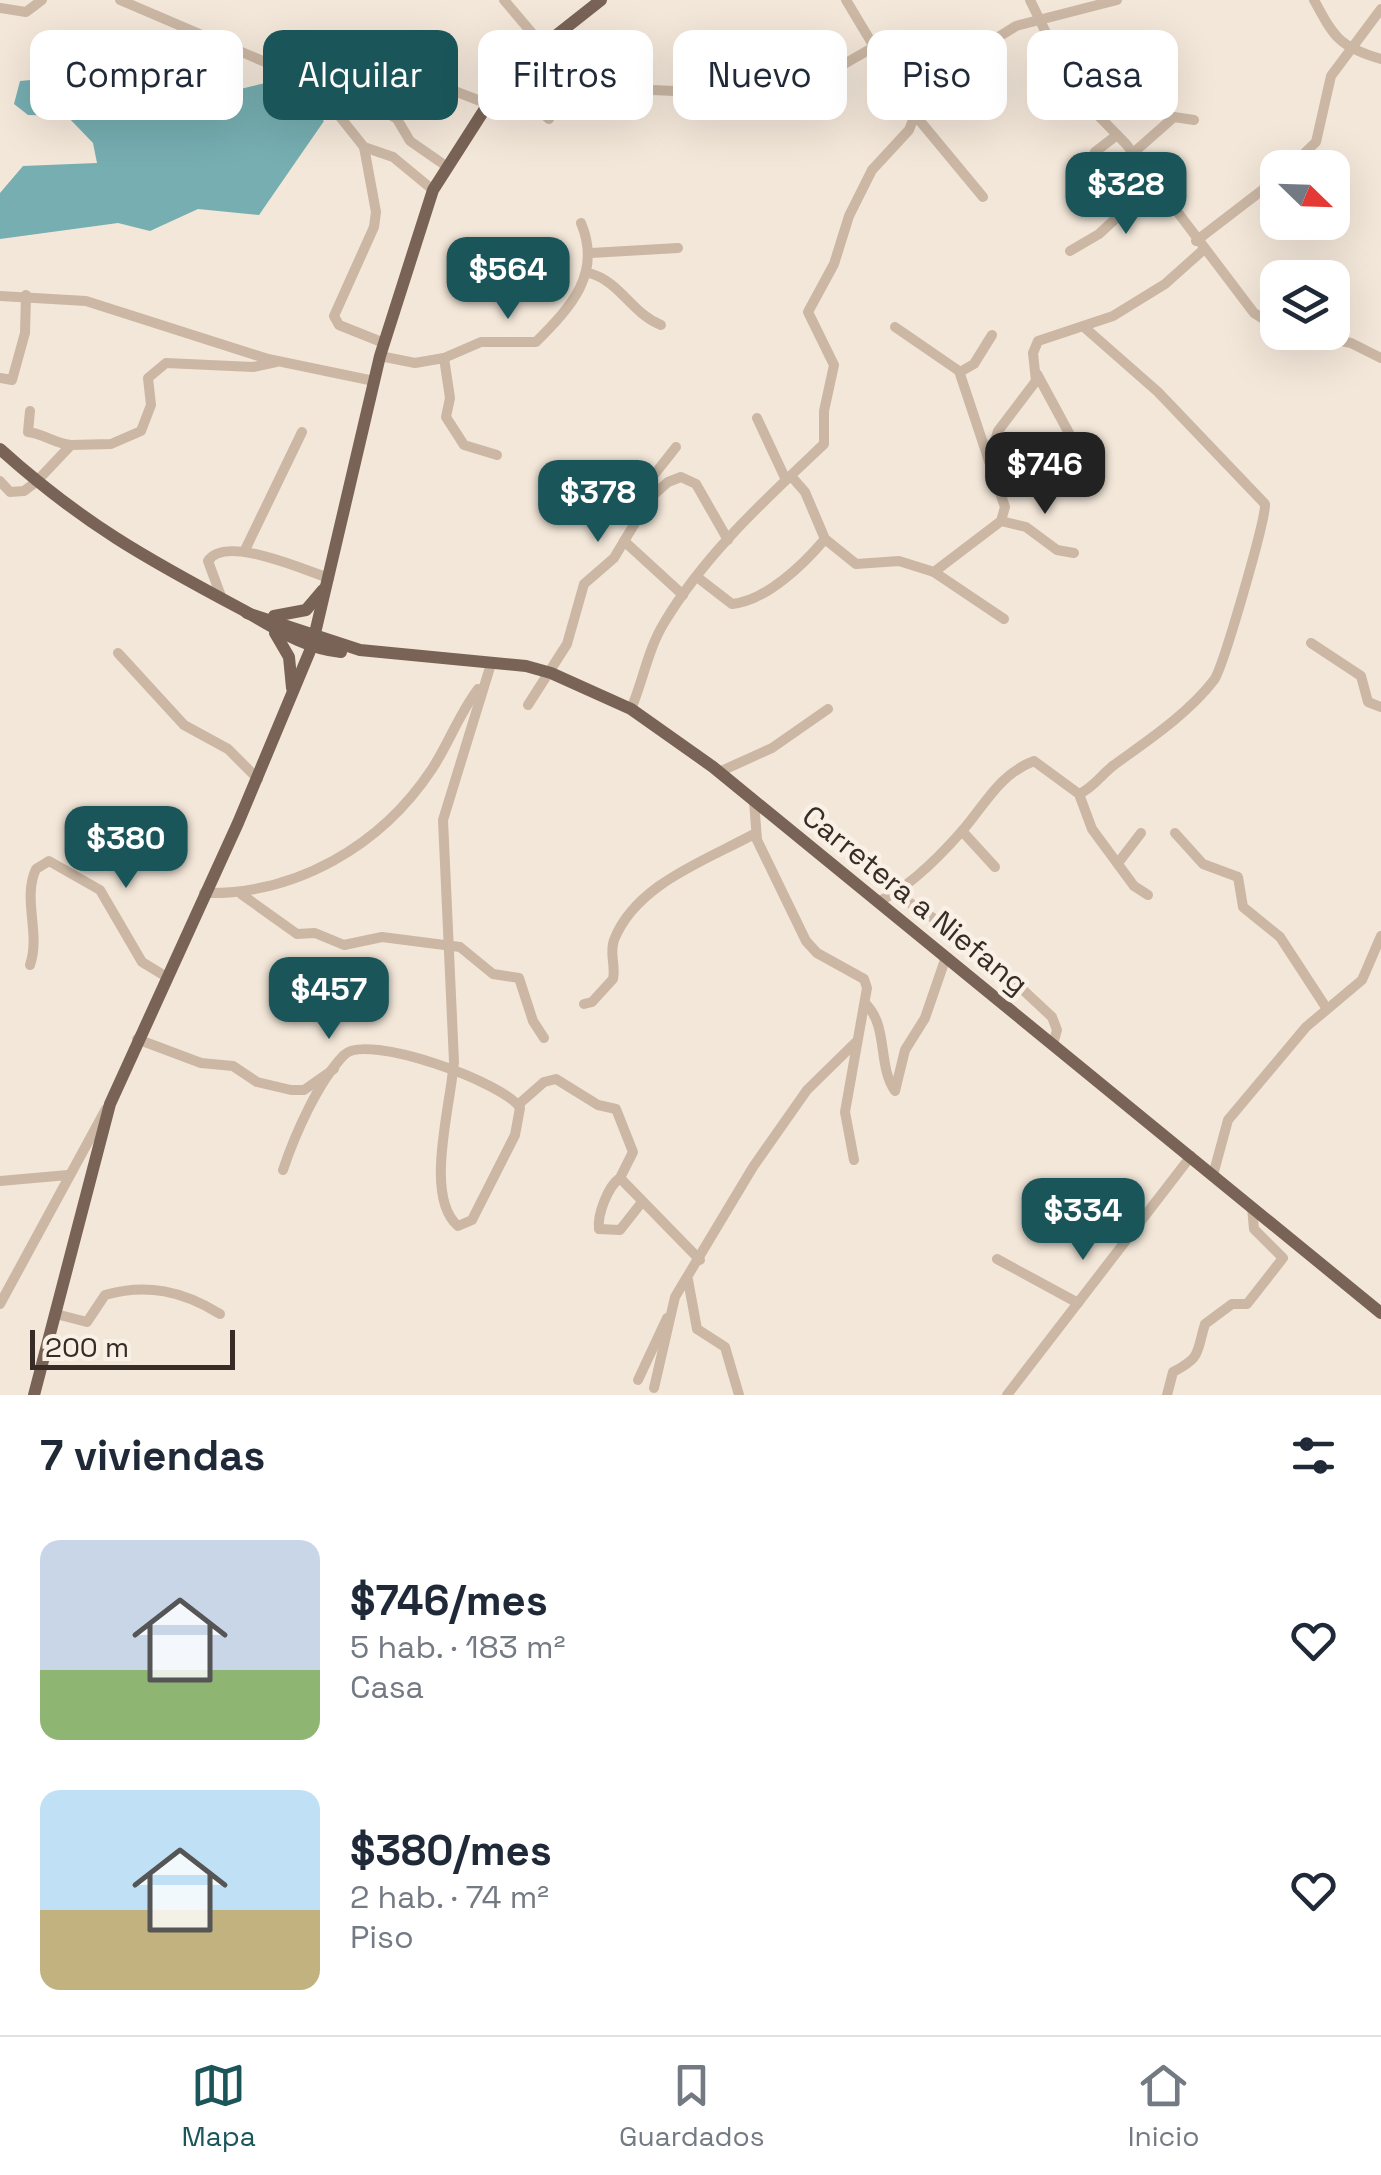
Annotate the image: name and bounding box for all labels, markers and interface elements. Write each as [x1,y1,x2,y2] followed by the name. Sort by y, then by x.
[30,30,243,120] chip: Comprar
[263,30,458,120] chip: Alquilar
[478,30,653,120] chip: Filtros
[673,30,847,120] chip: Nuevo
[867,30,1007,120] chip: Piso
[1027,30,1178,120] chip: Casa
[1260,150,1350,240] north arrow
[1260,150,1350,350] map controls
[1067,152,1185,237] pin: $328
[1087,164,1165,204] text: $328
[449,237,567,322] pin: $564
[469,249,547,289] text: $564
[1260,260,1350,350] button: layers
[986,432,1104,517] pin: $746
[1007,444,1083,484] text: $746
[539,460,657,545] pin: $378
[560,472,636,512] text: $378
[794,796,1036,1003] street label: Carretera a Niefang
[67,806,185,891] pin: $380
[87,818,165,858] text: $380
[270,957,388,1042] pin: $457
[291,969,367,1009] text: $457
[1024,1178,1142,1263] pin: $334
[1044,1190,1122,1230] text: $334
[30,1325,235,1370] scale bar
[45,1329,129,1365] text: 200 m
[1286,1428,1341,1483] icon: filters
[40,1429,265,1482] text: 7 viviendas
[350,1574,548,1627] text: $746/mes
[120,1580,240,1700] icon: home
[1286,1613,1341,1668] icon: heart
[350,1627,565,1667] text: 5 hab. · 183 m²
[350,1667,424,1707] text: Casa
[350,1824,552,1877] text: $380/mes
[120,1830,240,1950] icon: home
[1286,1863,1341,1918] icon: heart
[350,1877,549,1917] text: 2 hab. · 74 m²
[350,1917,414,1957] text: Piso
[182,2058,256,2154] tab: Mapa
[619,2058,765,2154] tab: Guardados
[1128,2058,1199,2154] tab: Inicio

